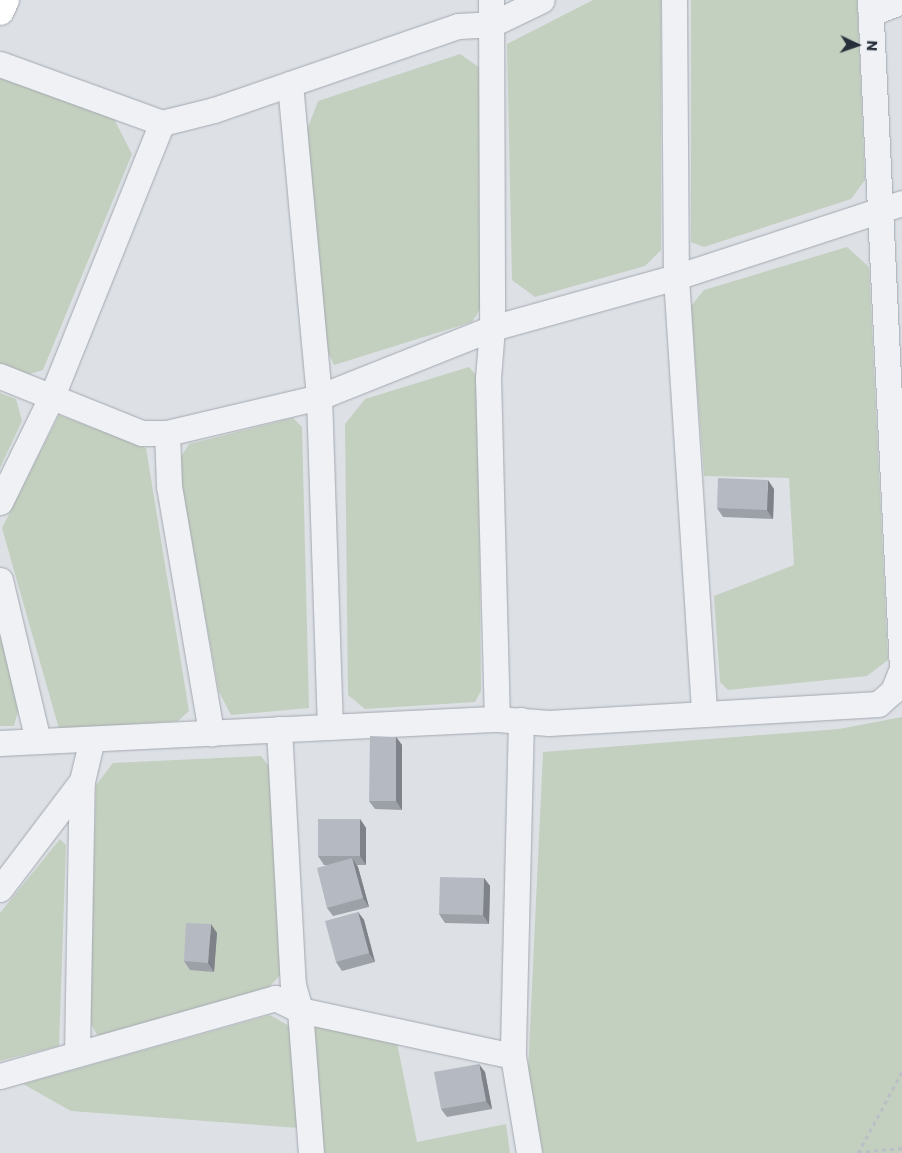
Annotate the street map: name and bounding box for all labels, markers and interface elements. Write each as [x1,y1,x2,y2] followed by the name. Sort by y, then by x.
[832,20,882,70] north arrow
[862,40,882,52] text: N

